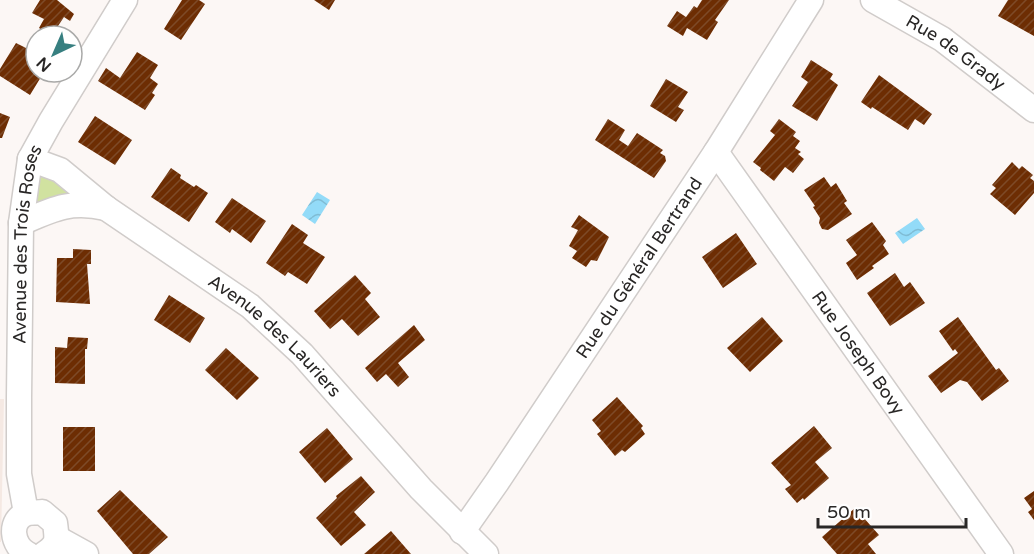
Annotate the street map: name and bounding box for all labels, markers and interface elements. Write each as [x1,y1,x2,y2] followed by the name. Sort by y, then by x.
[902,10,1010,95] street label: Rue de Grady
[24,24,84,84] north arrow
[33,52,56,76] text: N
[9,141,47,344] street label: Avenue des Trois Roses
[571,173,707,363] street label: Rue du Général Bertrand
[204,270,346,402] street label: Avenue des Lauriers
[807,287,910,419] street label: Rue Joseph Bovy
[818,491,966,529] scale bar
[827,501,871,523] text: 50 m

